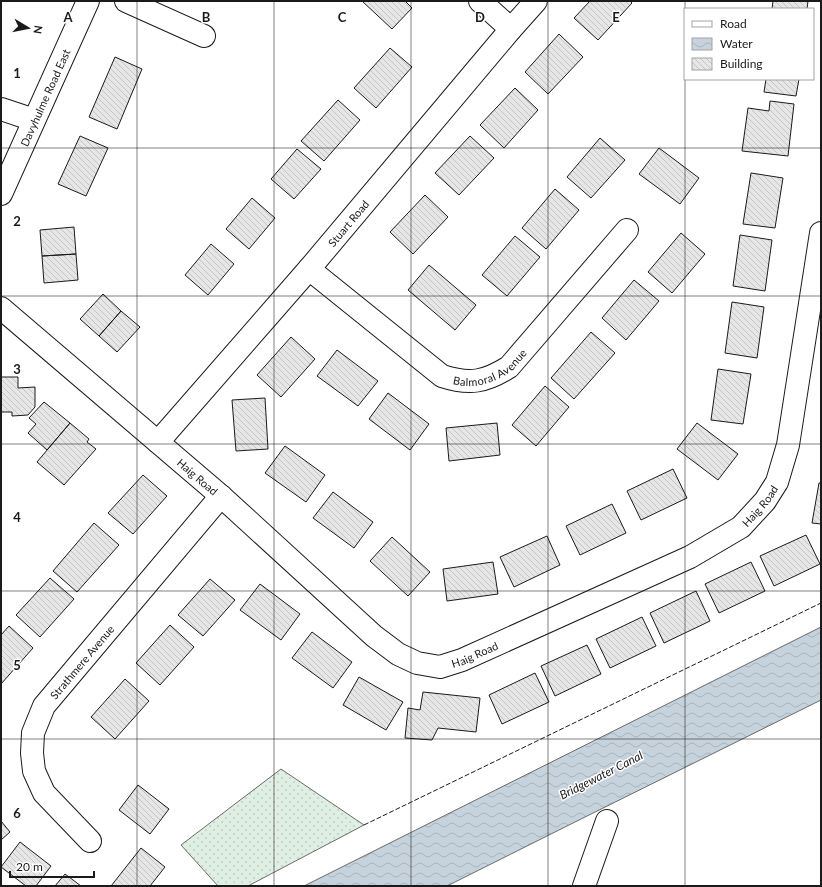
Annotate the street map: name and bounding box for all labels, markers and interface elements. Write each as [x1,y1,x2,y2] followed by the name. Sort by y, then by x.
[8,8,48,48] north arrow
[684,8,814,80] legend
[62,9,73,25] text: A
[202,9,211,25] text: B
[338,9,347,25] text: C
[475,9,485,25] text: D
[612,9,620,25] text: E
[720,16,747,31] text: Road
[31,25,45,35] text: N
[720,36,753,51] text: Water
[17,47,72,148] street label: Davyhulme Road East
[720,56,763,71] text: Building
[13,65,21,81] text: 1
[325,197,371,249] street label: Stuart Road
[13,213,21,229] text: 2
[452,346,529,388] street label: Balmoral Avenue
[13,361,21,377] text: 3
[175,455,221,497] street label: Haig Road
[739,483,780,529] street label: Haig Road
[13,509,21,525] text: 4
[47,622,116,701] street label: Strathmere Avenue
[450,638,500,669] street label: Haig Road
[13,657,21,673] text: 5
[557,747,646,802] water label: Bridgewater Canal
[13,805,21,821] text: 6
[10,853,94,879] scale bar
[16,859,43,874] text: 20 m

